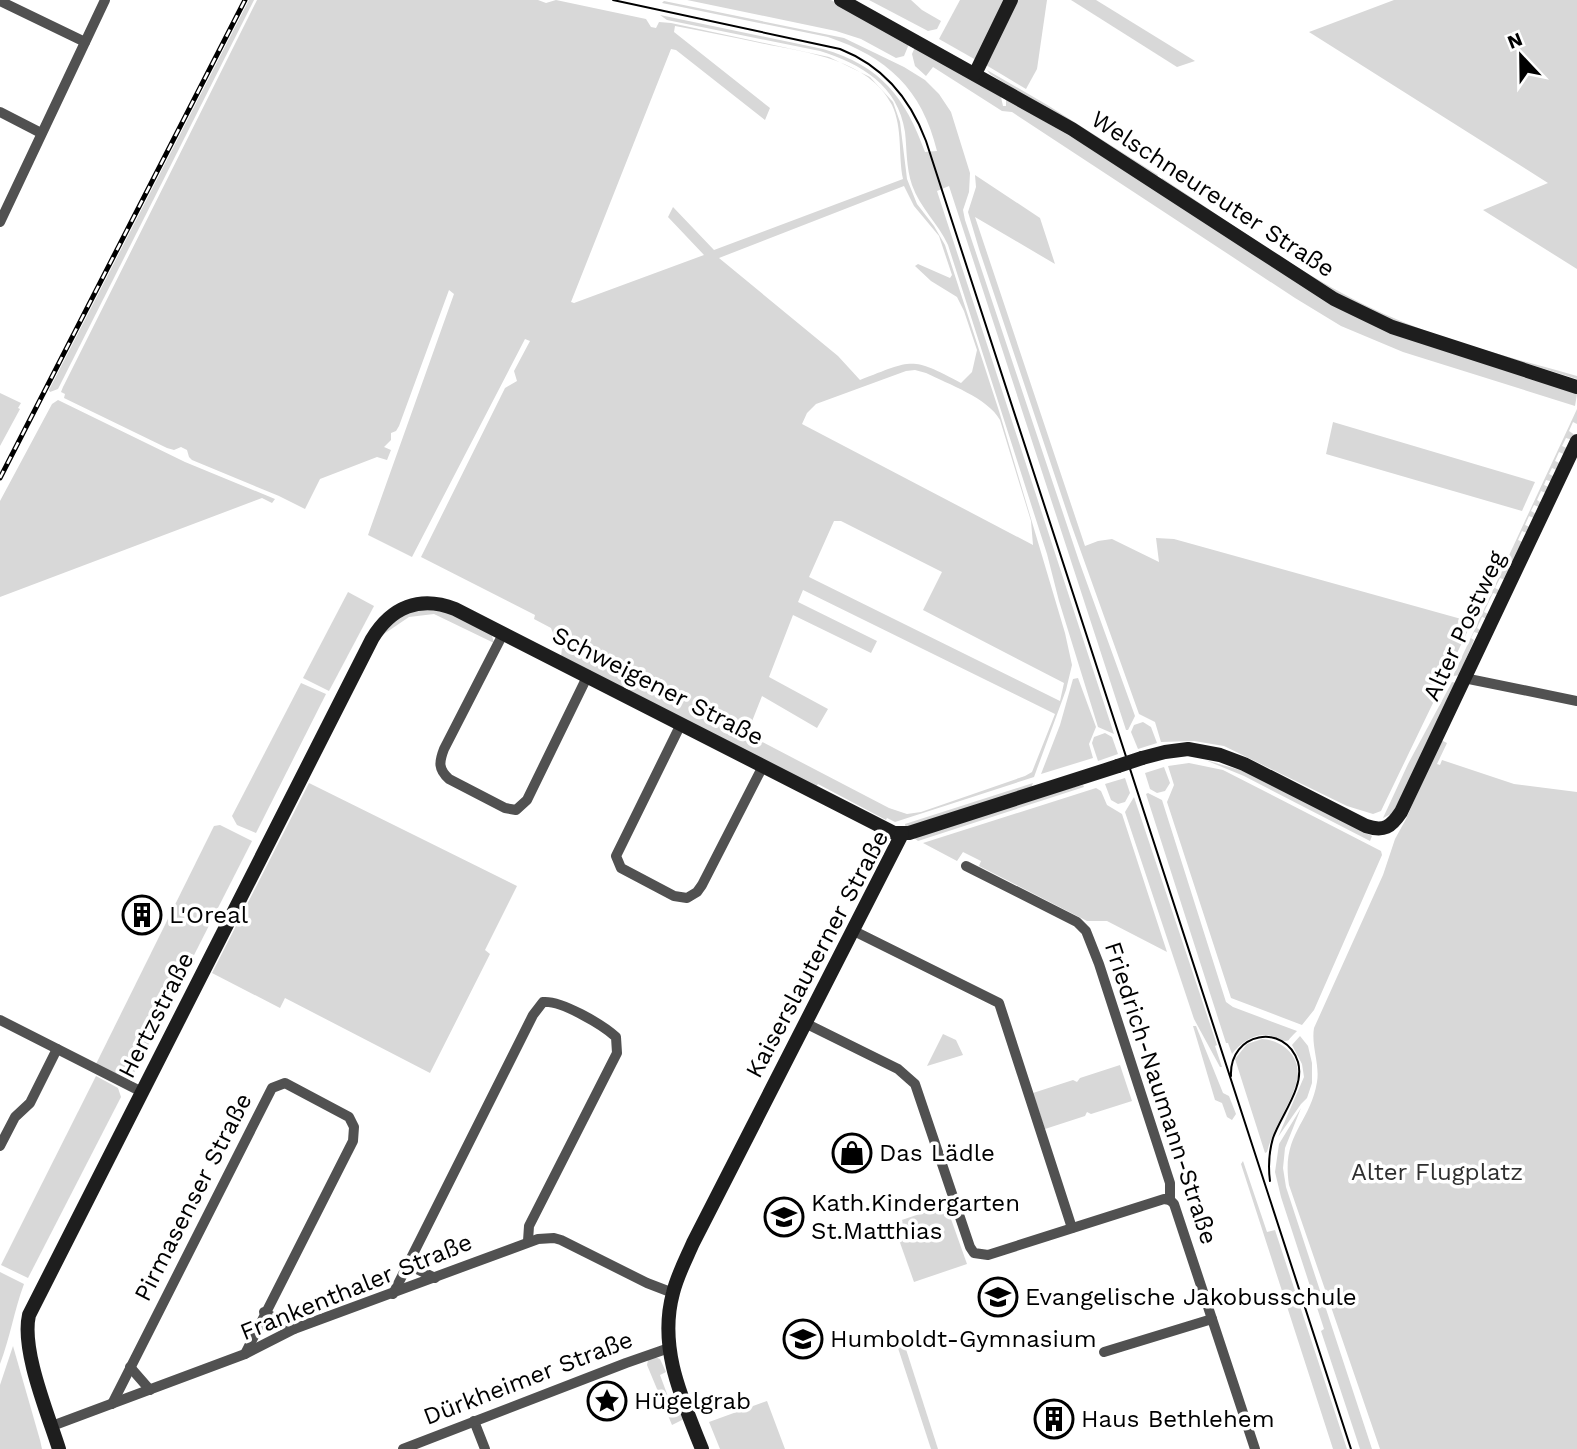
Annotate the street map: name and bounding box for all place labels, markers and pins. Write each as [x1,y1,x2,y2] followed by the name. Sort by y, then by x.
[121,894,163,936] building icon: L'Oreal
[169,901,249,929] place label: L'Oreal
[831,1132,873,1174] shop icon: Das Lädle
[879,1139,995,1167] place label: Das Lädle
[811,1189,1020,1245] place label: Kath.Kindergarten St.Matthias
[763,1196,805,1238] school or university icon: Kath.Kindergarten St.Matthias
[977,1276,1019,1318] school or university icon: Evangelische Jakobusschule
[1025,1283,1357,1311] place label: Evangelische Jakobusschule
[782,1318,824,1360] school or university icon: Humboldt-Gymnasium
[830,1325,1097,1353] place label: Humboldt-Gymnasium
[586,1380,628,1422] place icon: Hügelgrab
[634,1387,751,1415] place label: Hügelgrab
[1033,1398,1075,1440] building icon: Haus Bethlehem
[1081,1405,1275,1433] place label: Haus Bethlehem

